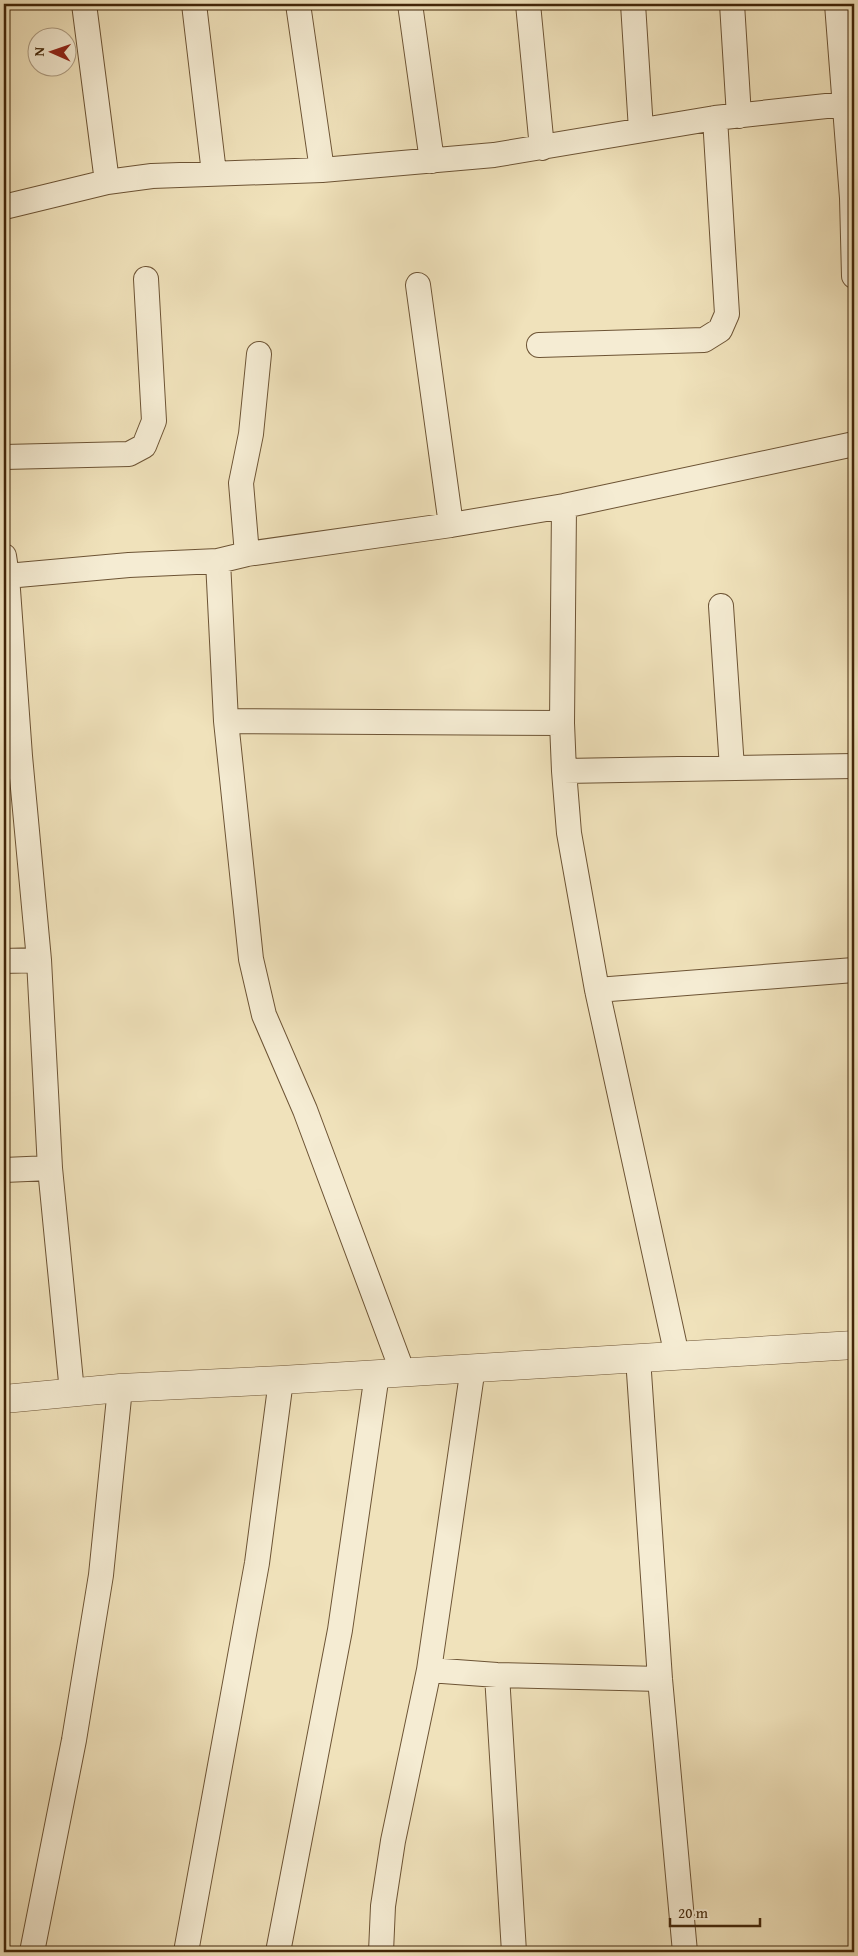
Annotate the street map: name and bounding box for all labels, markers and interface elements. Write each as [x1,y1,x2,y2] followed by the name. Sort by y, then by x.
[28,28,78,78] north arrow
[29,46,49,57] text: N
[670,1896,760,1928] scale bar
[678,1902,709,1923] text: 20 m

